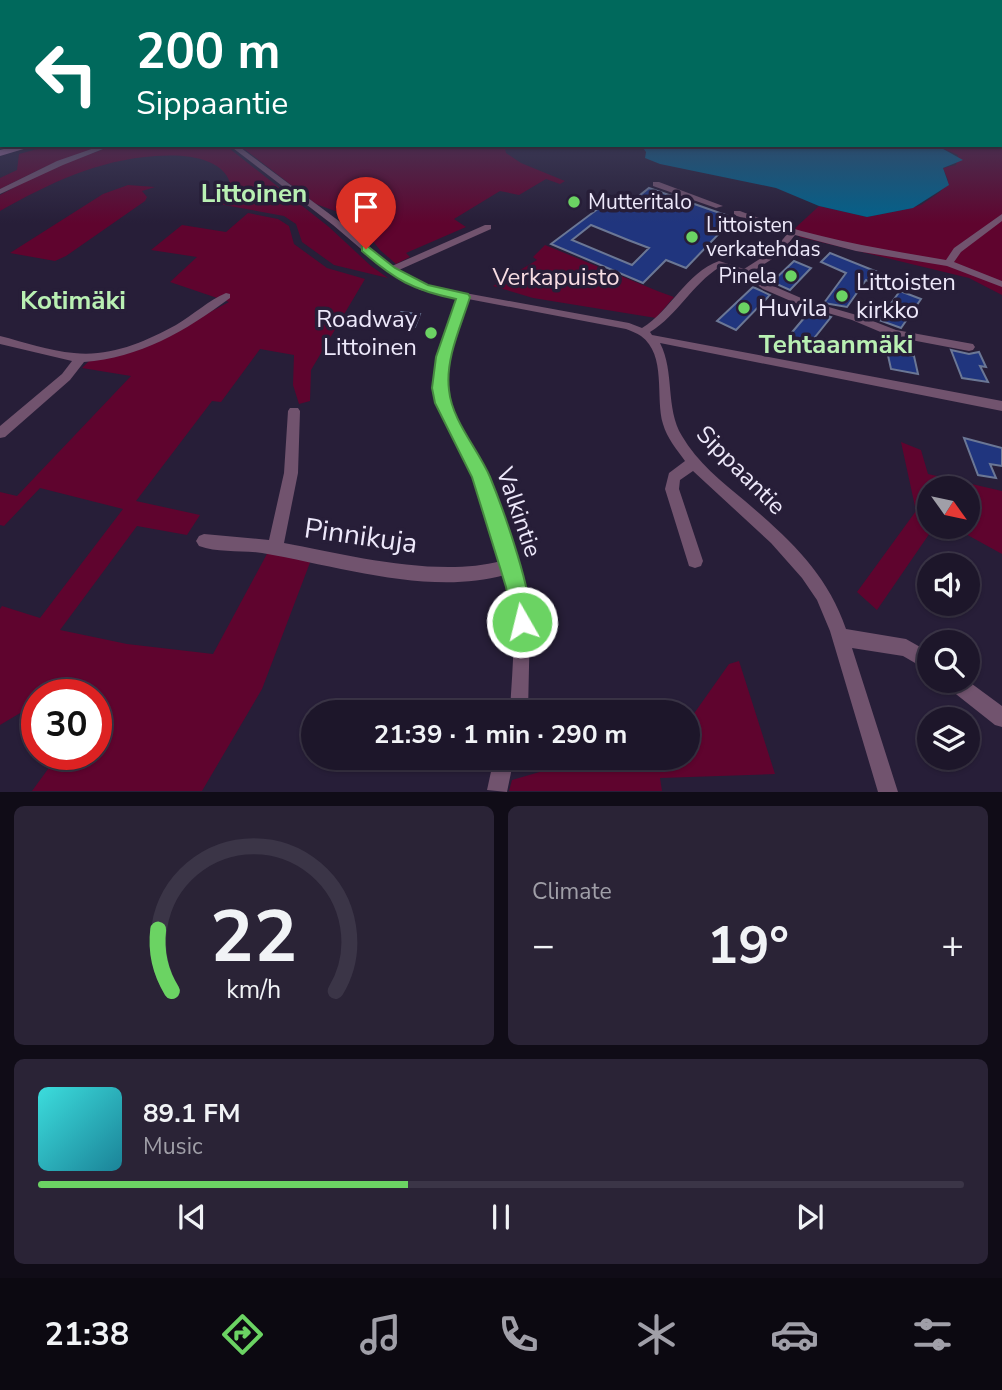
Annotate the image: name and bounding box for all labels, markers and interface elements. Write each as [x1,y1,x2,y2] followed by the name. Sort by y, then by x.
[136,18,280,85] text: 200 m
[21,28,112,119] icon: left
[136,82,288,125] text: Sippaantie
[201,176,307,211] district label: Littoinen
[336,177,396,249] pin
[347,188,385,226] icon: arrive
[588,188,692,216] place label: Mutteritalo
[566,194,582,210] marker: Mutteritalo
[706,211,821,263] place label: Littoisten verkatehdas
[684,229,700,245] marker: Littoisten verkatehdas
[491,261,620,293] park label: Verkapuisto
[718,262,777,290] place label: Pinela
[856,266,956,326] place label: Littoisten kirkko
[783,268,799,284] marker: Pinela
[20,283,126,318] district label: Kotimäki
[834,288,850,304] marker: Littoisten kirkko
[758,292,827,324] place label: Huvila
[736,300,752,316] marker: Huvila
[316,303,418,363] place label: Roadway Littoinen
[423,325,439,341] marker: Roadway Littoinen
[759,327,913,362] district label: Tehtaanmäki
[689,418,793,522] street label: Sippaantie
[488,462,549,561] street label: Valkintie
[917,476,980,539] north arrow
[917,476,980,770] map controls
[302,509,420,563] street label: Pinnikuja
[917,553,980,616] button: sound
[485,585,559,659] position arrow
[917,630,980,693] button: search
[21,679,112,770] speed limit sign: 30
[917,707,980,770] button: layers
[374,717,627,752] text: 21:39 · 1 min · 290 m
[532,876,612,907] text: Climate
[210,888,298,988] text: 22
[707,910,789,981] text: 19°
[532,920,555,971] text: −
[941,920,964,971] text: +
[226,973,282,1007] text: km/h
[143,1096,240,1131] text: 89.1 FM
[143,1131,203,1162] text: Music
[173,1198,211,1236] icon: previous
[482,1198,520,1236] icon: pause
[791,1198,829,1236] icon: next
[218,1310,267,1359] icon: directions
[356,1310,405,1359] icon: music
[494,1310,543,1359] icon: phone
[632,1310,681,1359] icon: climate
[770,1310,819,1359] icon: car
[908,1310,957,1359] icon: filters
[45,1313,129,1356] text: 21:38

